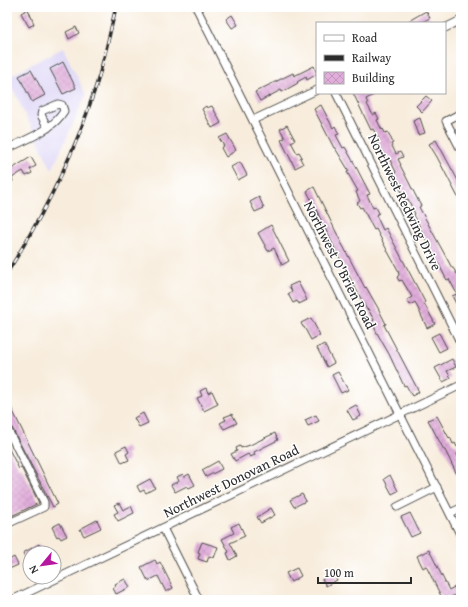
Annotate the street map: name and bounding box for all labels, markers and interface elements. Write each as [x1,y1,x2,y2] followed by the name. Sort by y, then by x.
[316,22,446,94] legend
[352,29,378,46] text: Road
[352,49,391,66] text: Railway
[352,69,395,86] text: Building
[363,130,447,274] street label: Northwest Redwing Drive
[299,198,381,333] street label: Northwest O'Brien Road
[160,439,303,523] street label: Northwest Donovan Road
[22,545,62,585] north arrow
[318,559,411,585] scale bar
[24,562,42,577] text: N
[324,564,354,581] text: 100 m

